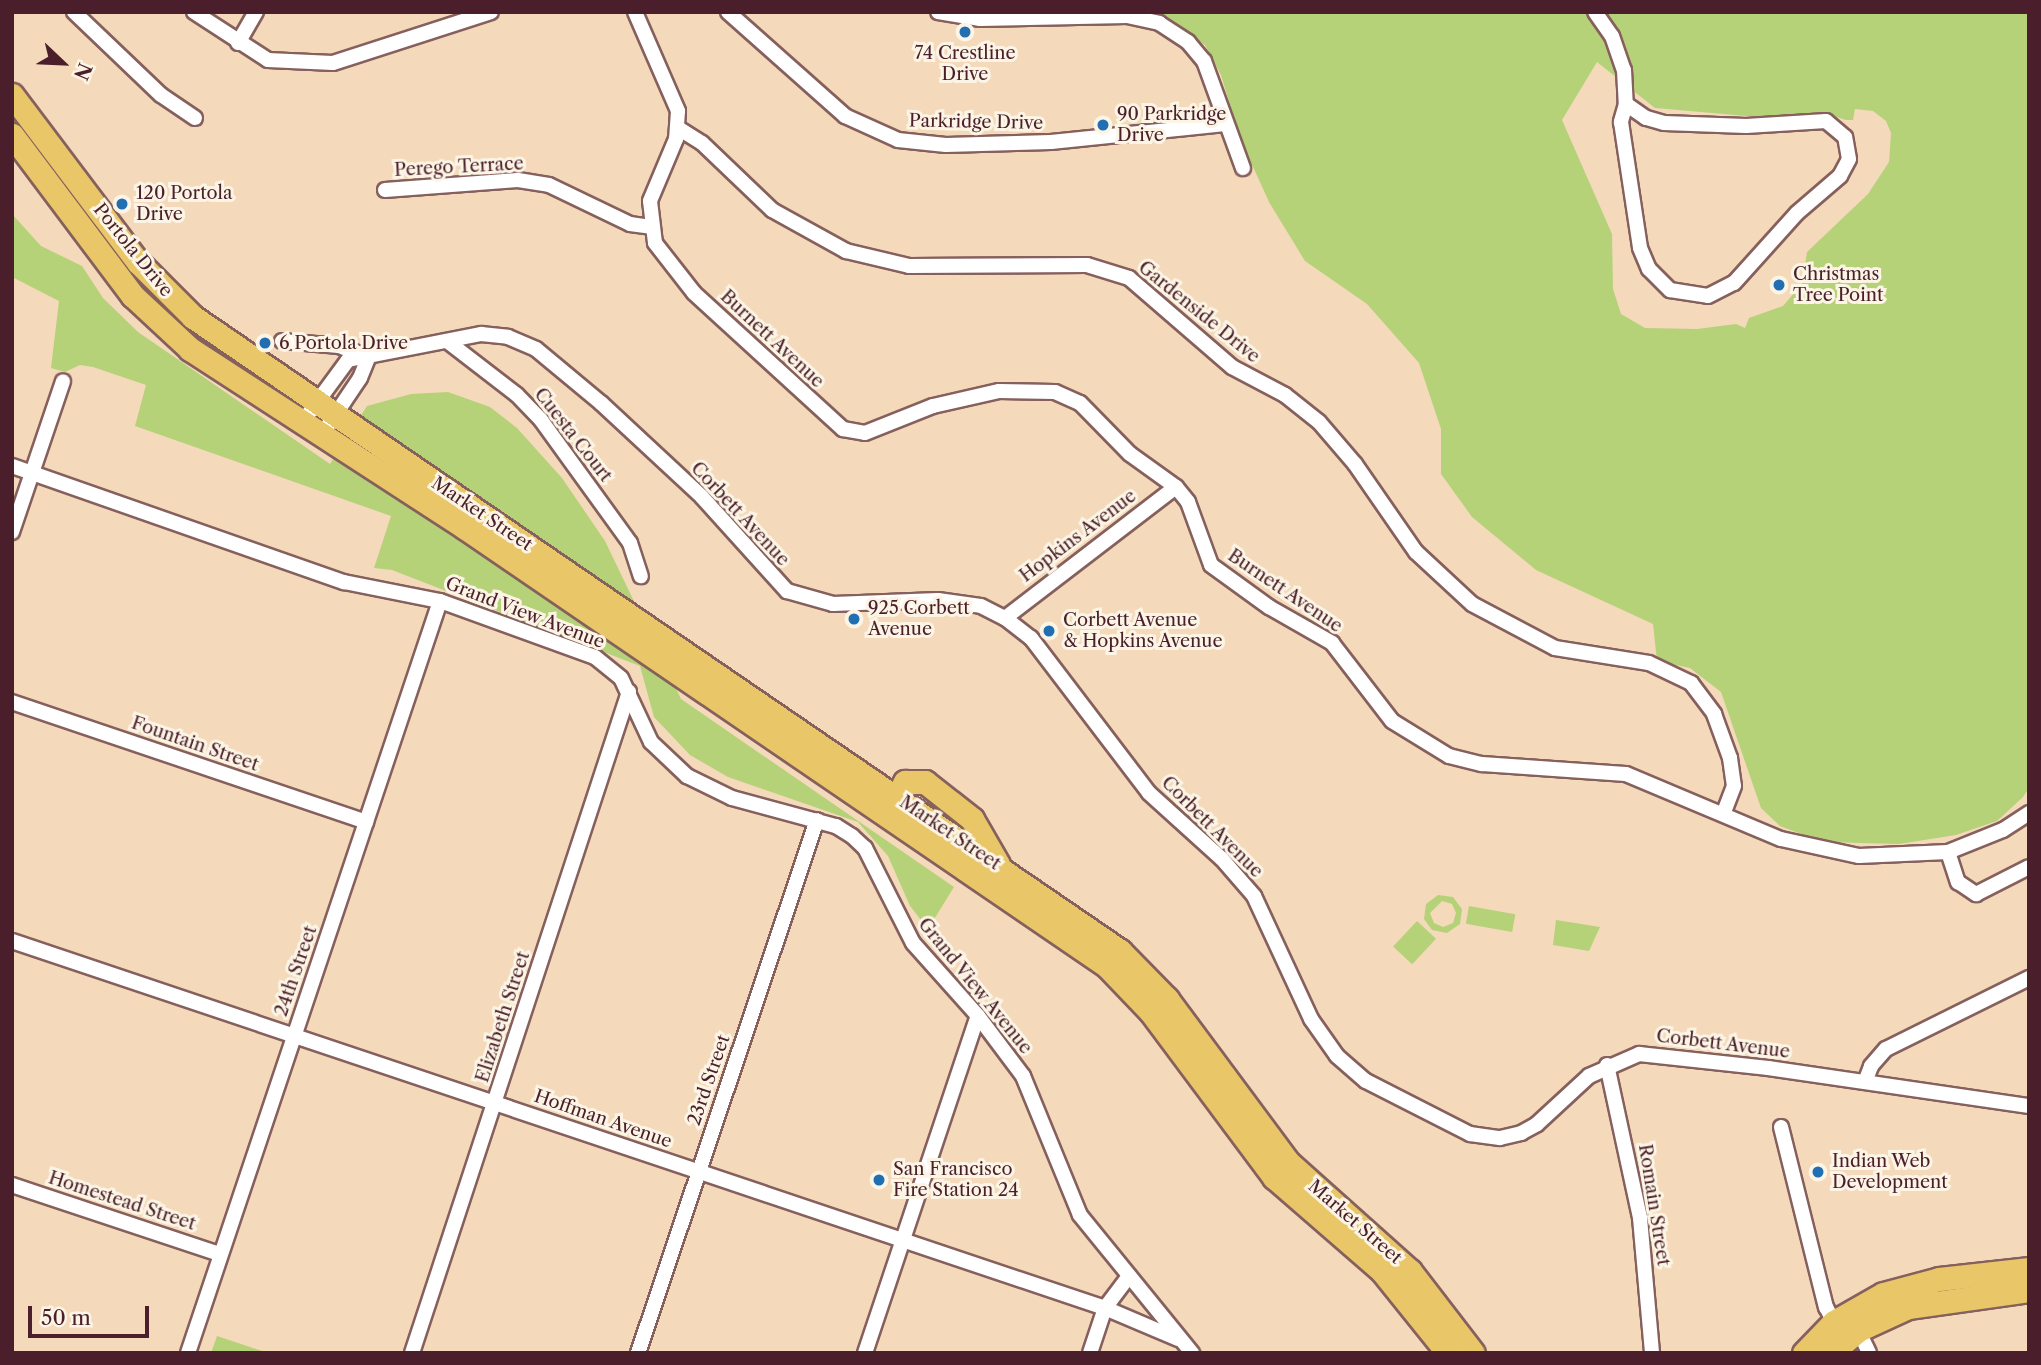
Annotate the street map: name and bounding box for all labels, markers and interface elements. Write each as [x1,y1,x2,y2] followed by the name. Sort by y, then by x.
[957,24,973,40] marker: 74 Crestline Drive
[28,28,98,98] north arrow
[914,43,1016,86] place label: 74 Crestline Drive
[69,59,97,83] text: N
[1117,104,1226,146] place label: 90 Parkridge Drive
[909,110,1043,134] street label: Parkridge Drive
[1095,117,1111,133] marker: 90 Parkridge Drive
[393,153,525,181] street label: Perego Terrace
[136,183,232,226] place label: 120 Portola Drive
[114,196,130,212] marker: 120 Portola Drive
[89,199,177,301] street label: Portola Drive
[1134,257,1264,367] street label: Gardenside Drive
[1793,264,1883,306] place label: Christmas Tree Point
[1771,277,1787,293] marker: Christmas Tree Point
[716,285,828,393] street label: Burnett Avenue
[279,332,408,354] place label: 6 Portola Drive
[257,335,273,351] marker: 6 Portola Drive
[530,384,616,486] street label: Cuesta Court
[686,457,794,571] street label: Corbett Avenue
[427,472,537,556] street label: Market Street
[1015,485,1141,587] street label: Hopkins Avenue
[1223,545,1347,637] street label: Burnett Avenue
[442,572,608,654] street label: Grand View Avenue
[868,598,970,640] place label: 925 Corbett Avenue
[1063,610,1223,652] place label: Corbett Avenue & Hopkins Avenue
[846,611,862,627] marker: 925 Corbett Avenue
[1041,623,1057,639] marker: Corbett Avenue & Hopkins Avenue
[129,712,261,776] street label: Fountain Street
[1157,772,1267,882] street label: Corbett Avenue
[895,791,1005,875] street label: Market Street
[913,913,1037,1059] street label: Grand View Avenue
[270,923,322,1019] street label: 24th Street
[472,949,534,1085] street label: Elizabeth Street
[1655,1025,1791,1063] street label: Corbett Avenue
[683,1032,735,1128] street label: 23rd Street
[531,1085,675,1153] street label: Hoffman Avenue
[1634,1143,1674,1267] street label: Romain Street
[1832,1151,1948,1194] place label: Indian Web Development
[893,1159,1019,1202] place label: San Francisco Fire Station 24
[1810,1164,1826,1180] marker: Indian Web Development
[46,1167,198,1235] street label: Homestead Street
[871,1172,887,1188] marker: San Francisco Fire Station 24
[1304,1175,1406,1269] street label: Market Street
[32,1292,152,1336] scale bar
[41,1305,91,1330] text: 50 m

